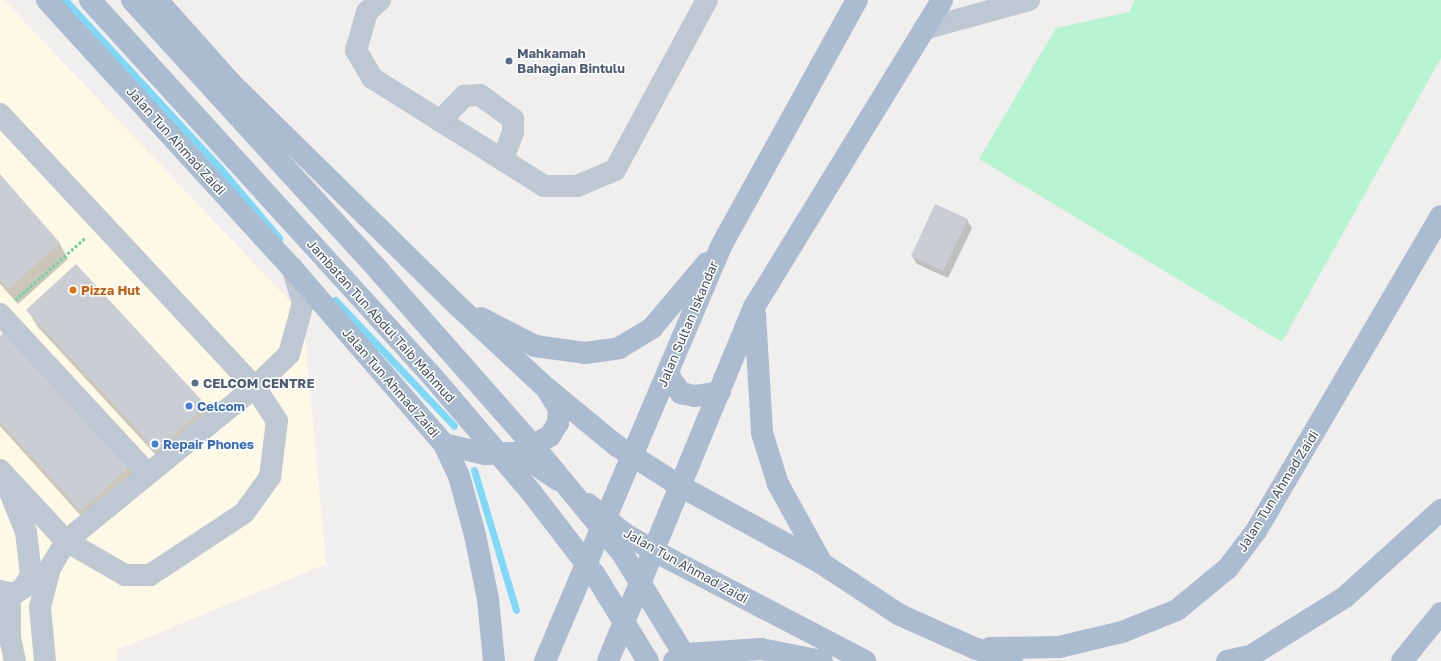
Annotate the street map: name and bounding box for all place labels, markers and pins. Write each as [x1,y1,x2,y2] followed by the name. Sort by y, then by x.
[517,46,625,77] place label: Mahkamah Bahagian Bintulu
[504,56,514,66] marker: Mahkamah Bahagian Bintulu
[81,282,140,298] place label: Pizza Hut
[68,285,78,295] marker: Pizza Hut
[203,375,315,391] place label: CELCOM CENTRE
[190,378,200,388] marker: CELCOM CENTRE
[197,398,245,414] place label: Celcom
[184,401,194,411] marker: Celcom
[163,436,254,452] place label: Repair Phones
[150,439,160,449] marker: Repair Phones

